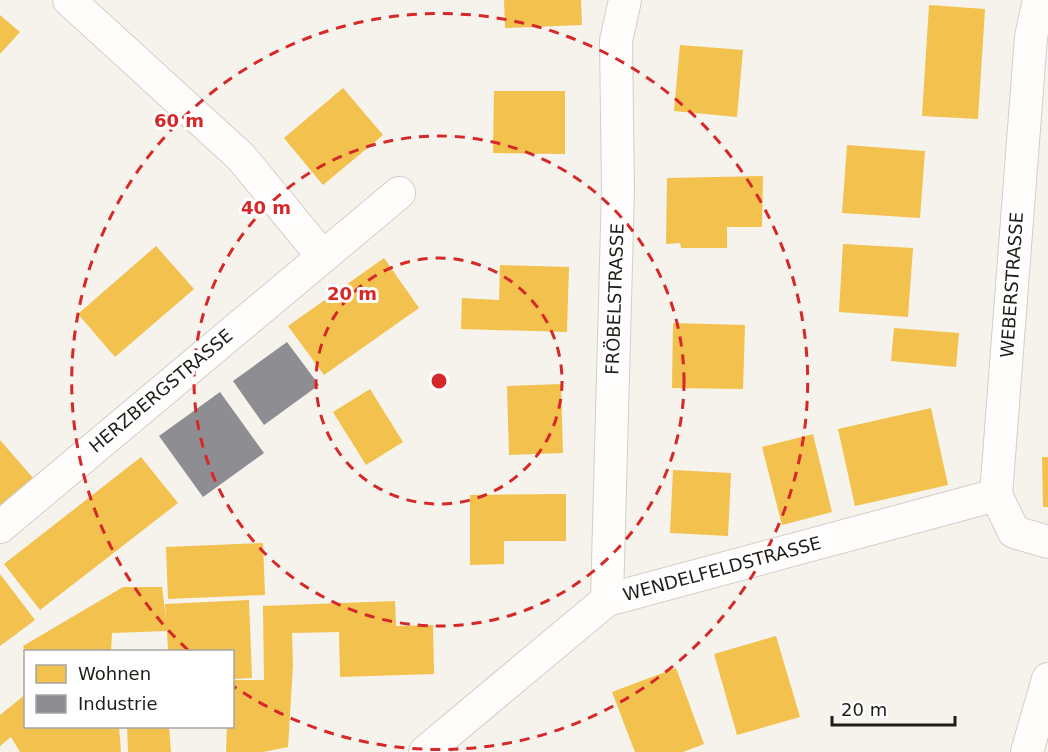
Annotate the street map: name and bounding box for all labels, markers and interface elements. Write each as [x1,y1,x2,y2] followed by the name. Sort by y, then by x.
[154,110,204,131] text: 60 m
[241,197,291,218] text: 40 m
[996,211,1027,359] street label: WEBERSTRASSE
[601,223,628,375] street label: FRÖBELSTRASSE
[327,283,377,304] text: 20 m
[85,325,237,457] street label: HERZBERGSTRASSE
[429,371,449,391] centre of rings
[621,532,823,605] street label: WENDELFELDSTRASSE
[24,650,234,728] legend
[78,663,151,684] text: Wohnen
[832,689,955,727] scale bar
[78,693,157,714] text: Industrie
[841,699,887,720] text: 20 m

